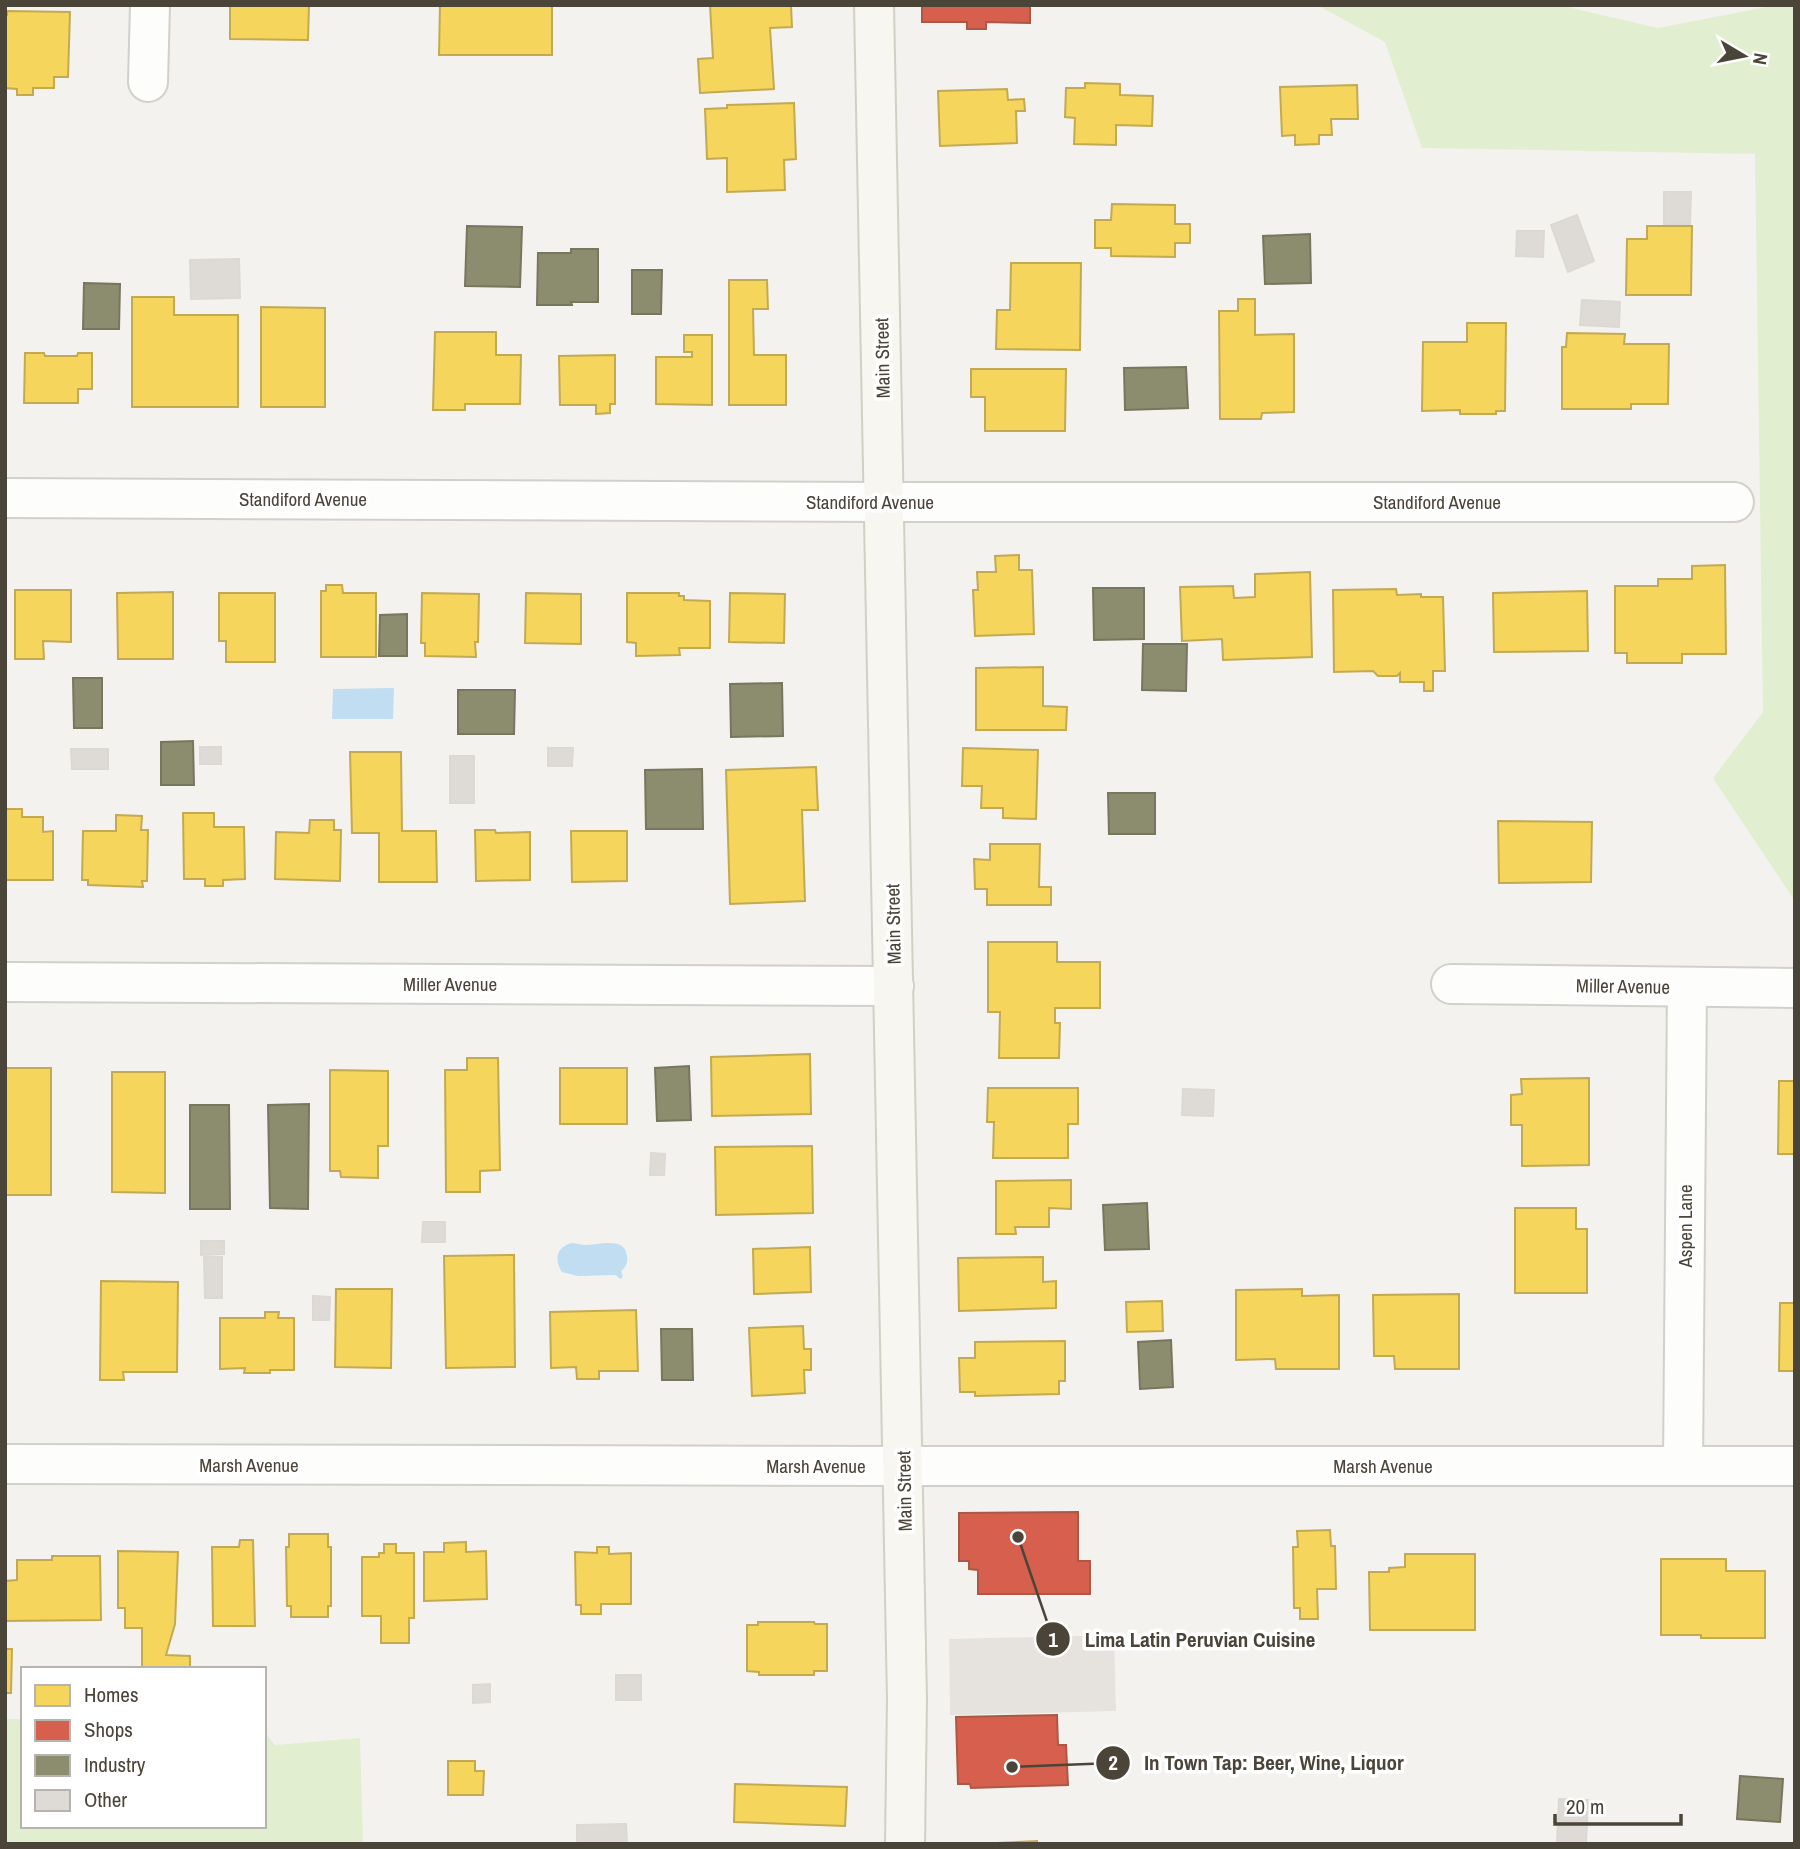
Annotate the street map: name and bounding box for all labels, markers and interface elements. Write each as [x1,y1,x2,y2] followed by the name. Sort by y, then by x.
[1709,21,1779,91] north arrow
[1747,51,1775,67] text: N
[868,317,896,398] street label: Main Street
[239,486,367,512] street label: Standiford Avenue
[806,489,934,515] street label: Standiford Avenue
[1373,489,1501,515] street label: Standiford Avenue
[879,883,907,964] street label: Main Street
[403,971,497,997] street label: Miller Avenue
[1576,972,1670,1000] street label: Miller Avenue
[1672,1184,1698,1269] street label: Aspen Lane
[890,1450,918,1531] street label: Main Street
[199,1452,299,1478] street label: Marsh Avenue
[766,1453,866,1479] street label: Marsh Avenue
[1333,1453,1433,1479] street label: Marsh Avenue
[1036,1618,1330,1660] callout: Lima Latin Peruvian Cuisine
[1048,1625,1058,1654] text: 1
[1085,1625,1315,1654] text: Lima Latin Peruvian Cuisine
[21,1667,266,1828] legend
[84,1680,139,1709] text: Homes
[84,1715,133,1744] text: Shops
[1095,1742,1418,1784] callout: In Town Tap: Beer, Wine, Liquor
[1108,1748,1118,1777] text: 2
[1144,1748,1404,1777] text: In Town Tap: Beer, Wine, Liquor
[84,1750,146,1779] text: Industry
[1555,1783,1681,1827] scale bar
[84,1785,127,1814] text: Other
[1566,1792,1604,1821] text: 20 m

